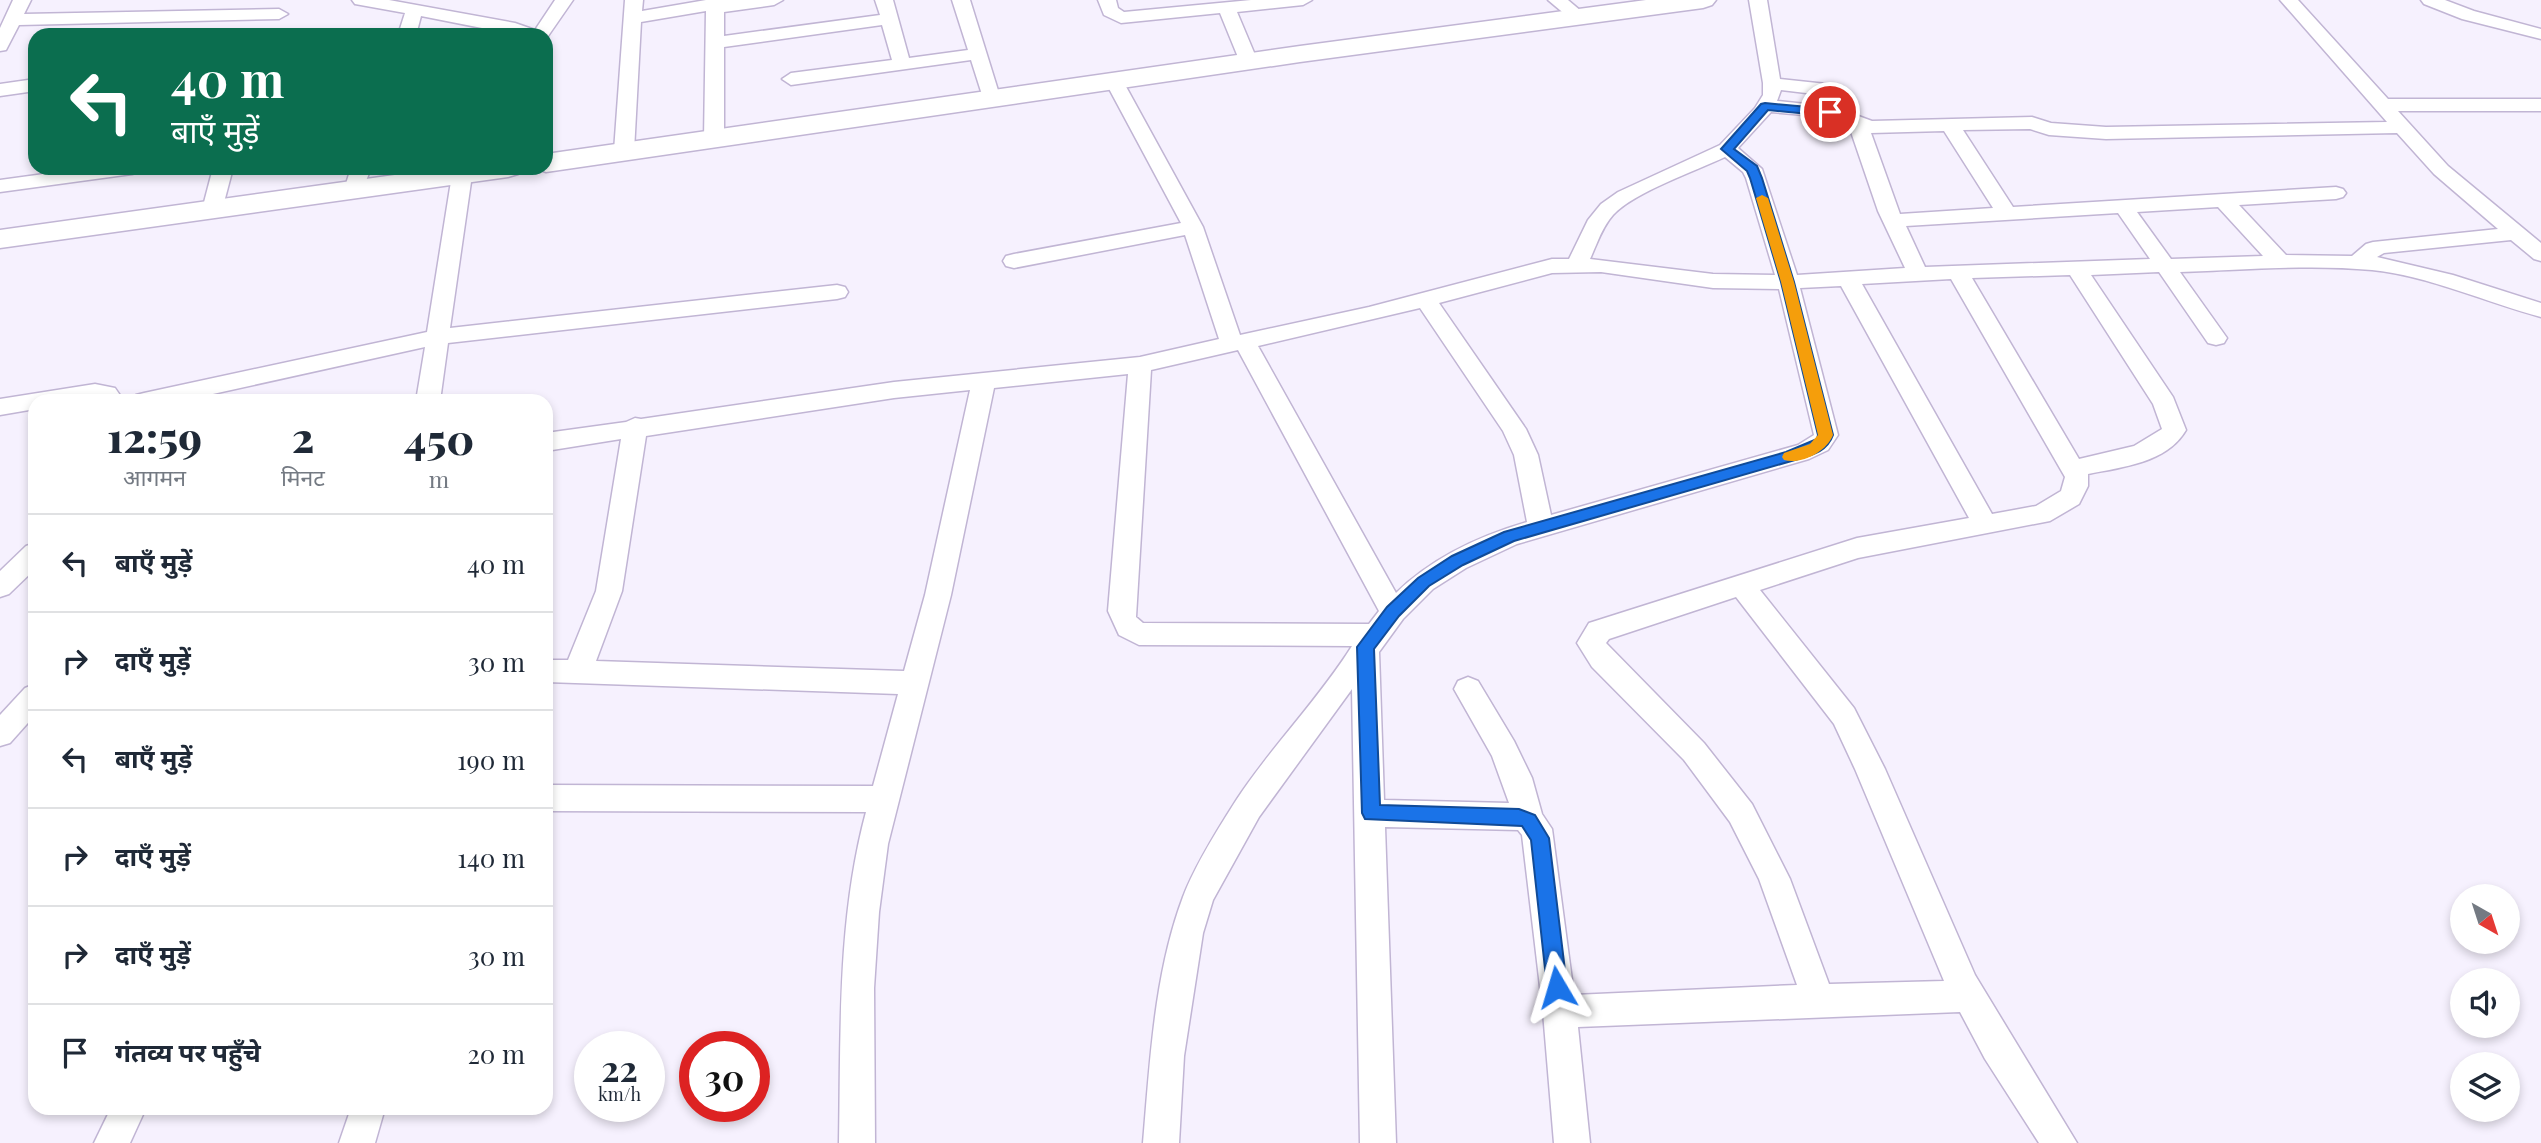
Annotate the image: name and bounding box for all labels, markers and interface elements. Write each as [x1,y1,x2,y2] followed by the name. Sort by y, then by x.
[171,45,284,110] text: 40 m
[56,56,147,147] icon: left
[1800,82,1860,142] pin
[1811,93,1849,131] icon: arrive
[171,108,259,151] text: बाएँ मुड़ें
[107,408,202,464] text: 12:59
[292,408,314,464] text: 2
[404,410,474,466] text: 450
[123,461,186,492] text: आगमन
[281,461,325,492] text: मिनट
[429,463,449,494] text: m
[56,544,94,582] icon: left
[115,544,192,579] text: बाएँ मुड़ें
[467,546,525,581] text: 40 m
[56,642,94,680] icon: right
[115,642,191,677] text: दाएँ मुड़ें
[468,644,525,679] text: 30 m
[56,740,94,778] icon: left
[115,740,192,775] text: बाएँ मुड़ें
[457,742,525,777] text: 190 m
[56,838,94,876] icon: right
[115,838,191,873] text: दाएँ मुड़ें
[457,840,525,875] text: 140 m
[2450,884,2520,954] north arrow
[2450,884,2520,1122] map controls
[56,936,94,974] icon: right
[115,936,191,971] text: दाएँ मुड़ें
[468,938,525,973] text: 30 m
[1520,950,1594,1024] position arrow
[2450,968,2520,1038] button: sound
[679,1031,770,1122] speed limit sign: 30
[56,1034,94,1072] icon: arrive
[115,1034,261,1069] text: गंतव्य पर पहुँचे
[467,1036,525,1071] text: 20 m
[601,1044,638,1091] text: 22
[2450,1052,2520,1122] button: layers
[598,1082,641,1106] text: km/h

